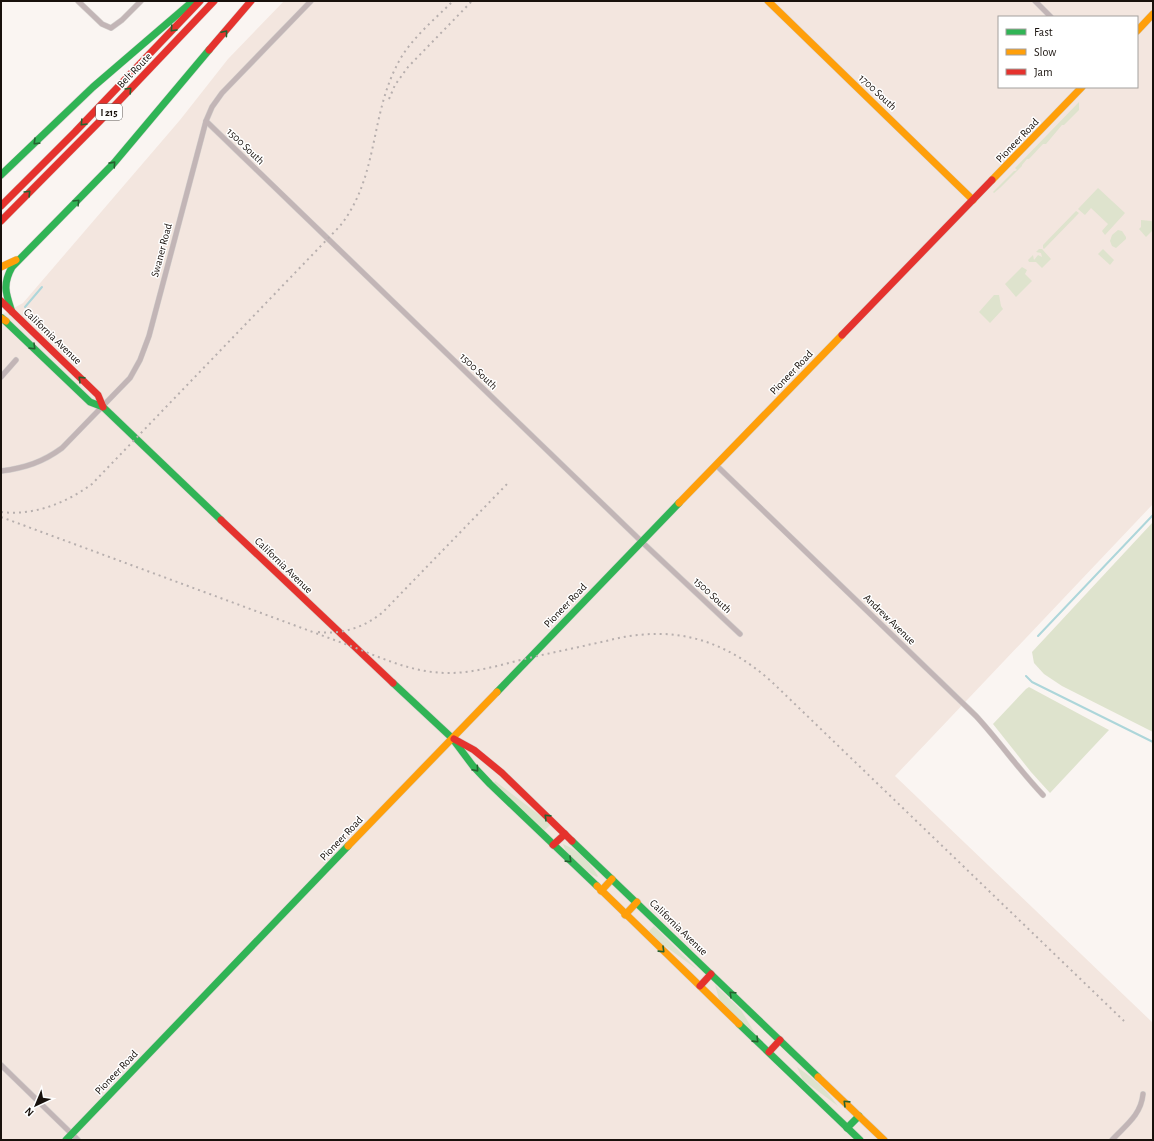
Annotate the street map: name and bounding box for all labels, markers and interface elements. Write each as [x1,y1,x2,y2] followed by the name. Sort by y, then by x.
[998,16,1138,88] legend
[170,24,178,32] one-way arrow
[1034,26,1053,38] text: Fast
[220,30,227,37] one-way arrow
[1034,46,1056,58] text: Slow
[115,51,154,90] street label: Belt Route
[1034,66,1053,78] text: Jam
[857,72,899,112] street label: 1700 South
[124,87,132,95] one-way arrow
[96,104,122,120] road number: I 215
[994,116,1041,165] street label: Pioneer Road
[80,118,88,126] one-way arrow
[225,126,266,167] street label: 1500 South
[33,137,41,144] one-way arrow
[109,161,116,169] one-way arrow
[24,190,31,198] one-way arrow
[72,199,80,207] one-way arrow
[149,222,174,278] street label: Swaner Road
[22,306,84,367] street label: California Avenue
[28,342,36,350] one-way arrow
[768,348,815,397] street label: Pioneer Road
[458,351,499,392] street label: 1500 South
[79,377,86,384] one-way arrow
[253,535,315,596] street label: California Avenue
[692,575,734,615] street label: 1500 South
[542,581,589,630] street label: Pioneer Road
[862,592,918,647] street label: Andrew Avenue
[471,764,478,772] one-way arrow
[318,814,365,863] street label: Pioneer Road
[544,814,552,821] one-way arrow
[564,855,571,862] one-way arrow
[648,897,710,958] street label: California Avenue
[657,945,665,953] one-way arrow
[729,991,737,999] one-way arrow
[751,1035,759,1043] one-way arrow
[93,1048,140,1097] street label: Pioneer Road
[16,1085,56,1125] north arrow
[843,1100,851,1108] one-way arrow
[23,1105,36,1118] text: N

